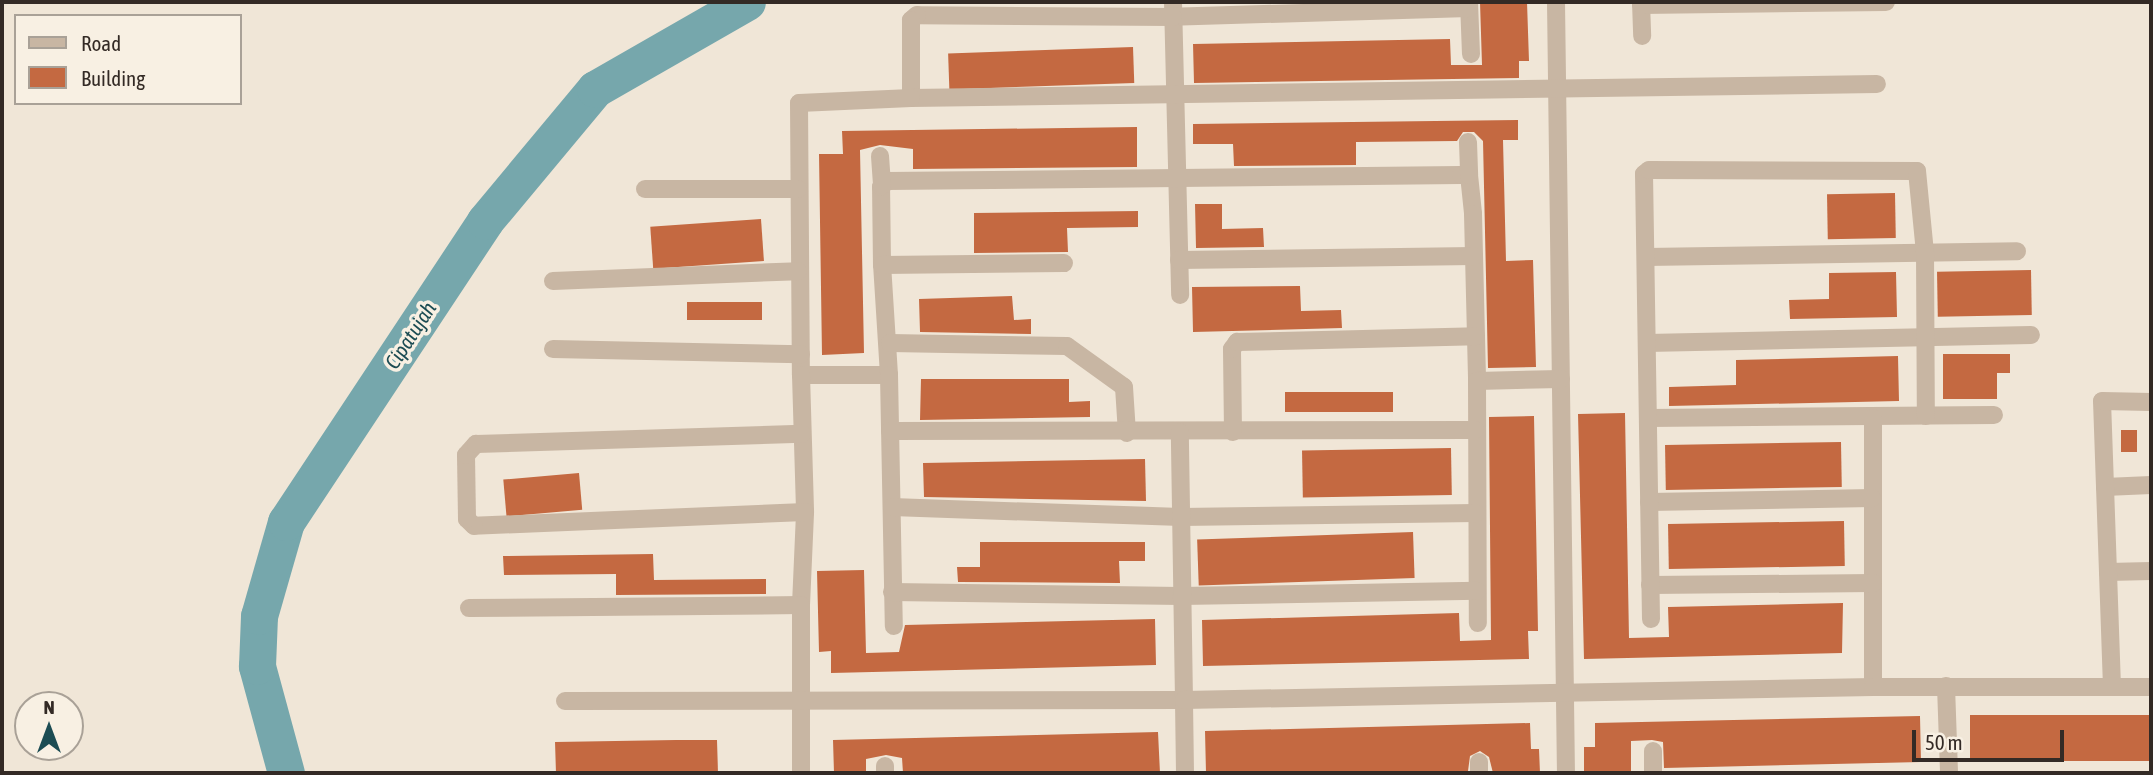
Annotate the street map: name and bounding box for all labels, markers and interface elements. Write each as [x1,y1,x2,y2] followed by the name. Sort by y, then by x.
[14,14,242,105] legend
[81,31,121,55] text: Road
[81,66,145,90] text: Building
[379,297,441,373] water label: Cipatujah
[14,691,84,761] north arrow
[43,696,55,718] text: N
[1915,716,2067,760] scale bar
[1925,730,1963,754] text: 50 m

